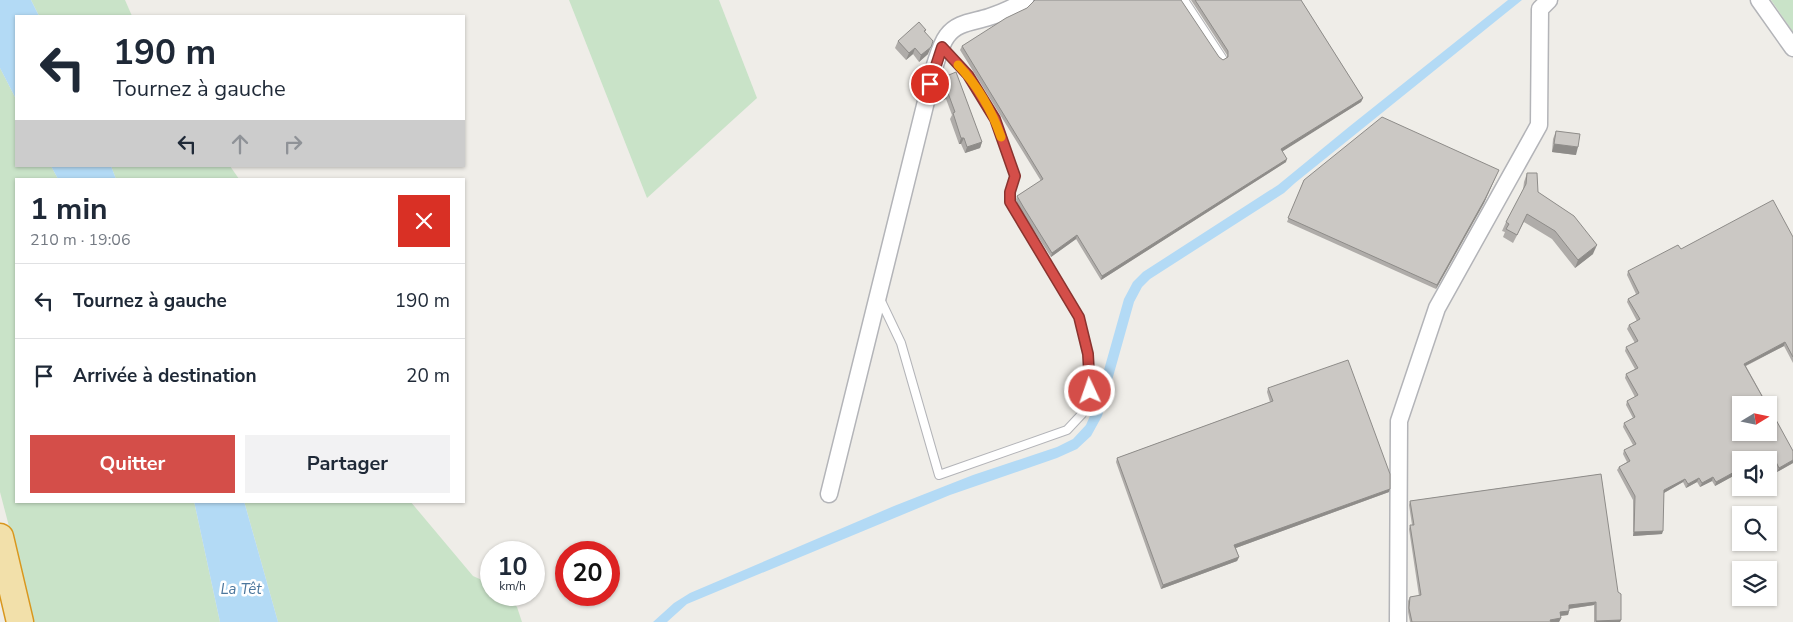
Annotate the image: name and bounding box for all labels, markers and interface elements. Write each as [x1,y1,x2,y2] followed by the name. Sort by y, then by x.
[113,29,216,76] text: 190 m
[30,35,95,100] icon: left
[909,63,951,105] pin
[916,70,944,98] icon: arrive
[113,74,286,104] text: Tournez à gauche
[173,130,201,158] icon: left
[226,130,254,158] icon: ahead
[279,130,307,158] icon: right
[30,189,108,230] text: 1 min
[398,195,450,247] button: close
[30,229,131,251] text: 210 m · 19:06
[30,287,58,315] icon: left
[73,288,227,314] text: Tournez à gauche
[395,288,450,314] text: 190 m
[30,362,58,390] icon: arrive
[73,363,257,389] text: Arrivée à destination
[406,363,450,389] text: 20 m
[1063,364,1115,416] position arrow
[1732,396,1778,441] north arrow
[1732,396,1777,606] map controls
[30,435,235,493] button: Quitter
[245,435,450,493] button: Partager
[1732,451,1777,496] button: sound
[1732,506,1777,551] button: search
[555,541,620,606] speed limit sign: 20
[497,550,528,584] text: 10
[1732,561,1777,606] button: layers
[499,578,526,594] text: km/h
[220,579,262,599] water label: La Têt

